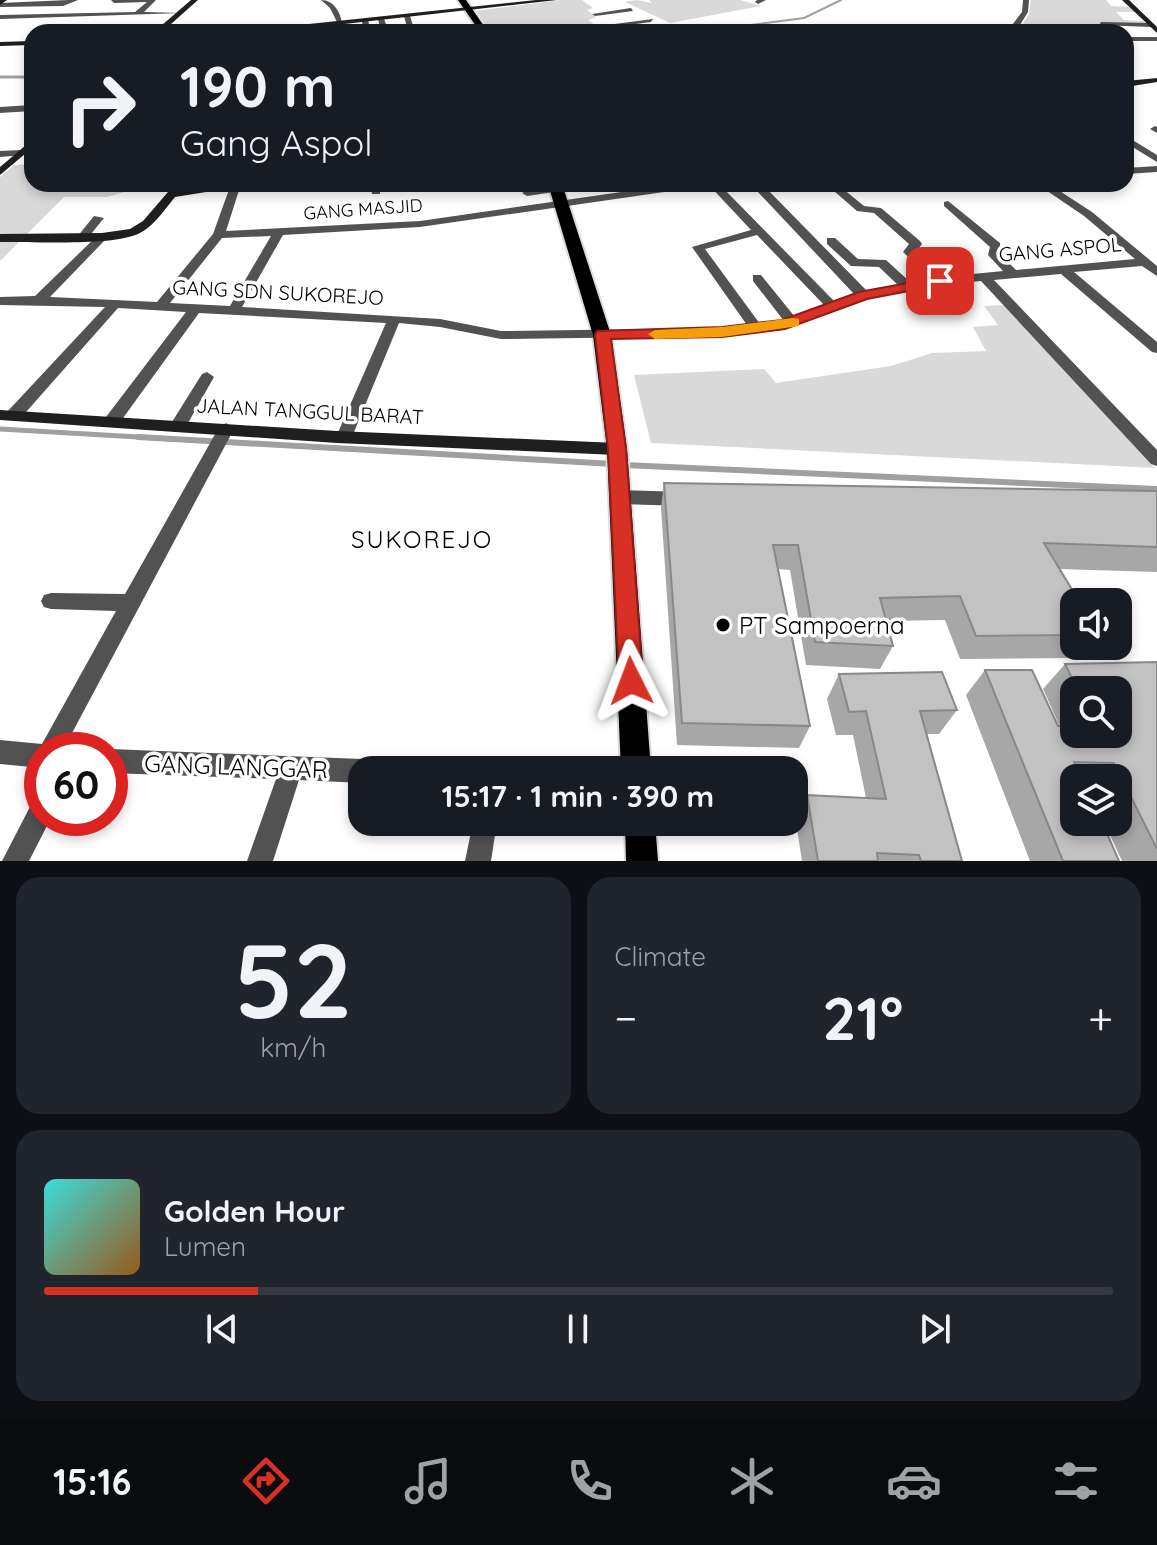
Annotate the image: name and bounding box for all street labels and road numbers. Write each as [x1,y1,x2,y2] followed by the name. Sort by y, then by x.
[303,193,423,225] street label: GANG MASJID
[998,231,1123,267] street label: GANG ASPOL
[172,274,384,310] street label: GANG SDN SUKOREJO
[196,393,424,429] street label: JALAN TANGGUL BARAT
[144,748,328,784] street label: GANG LANGGAR

